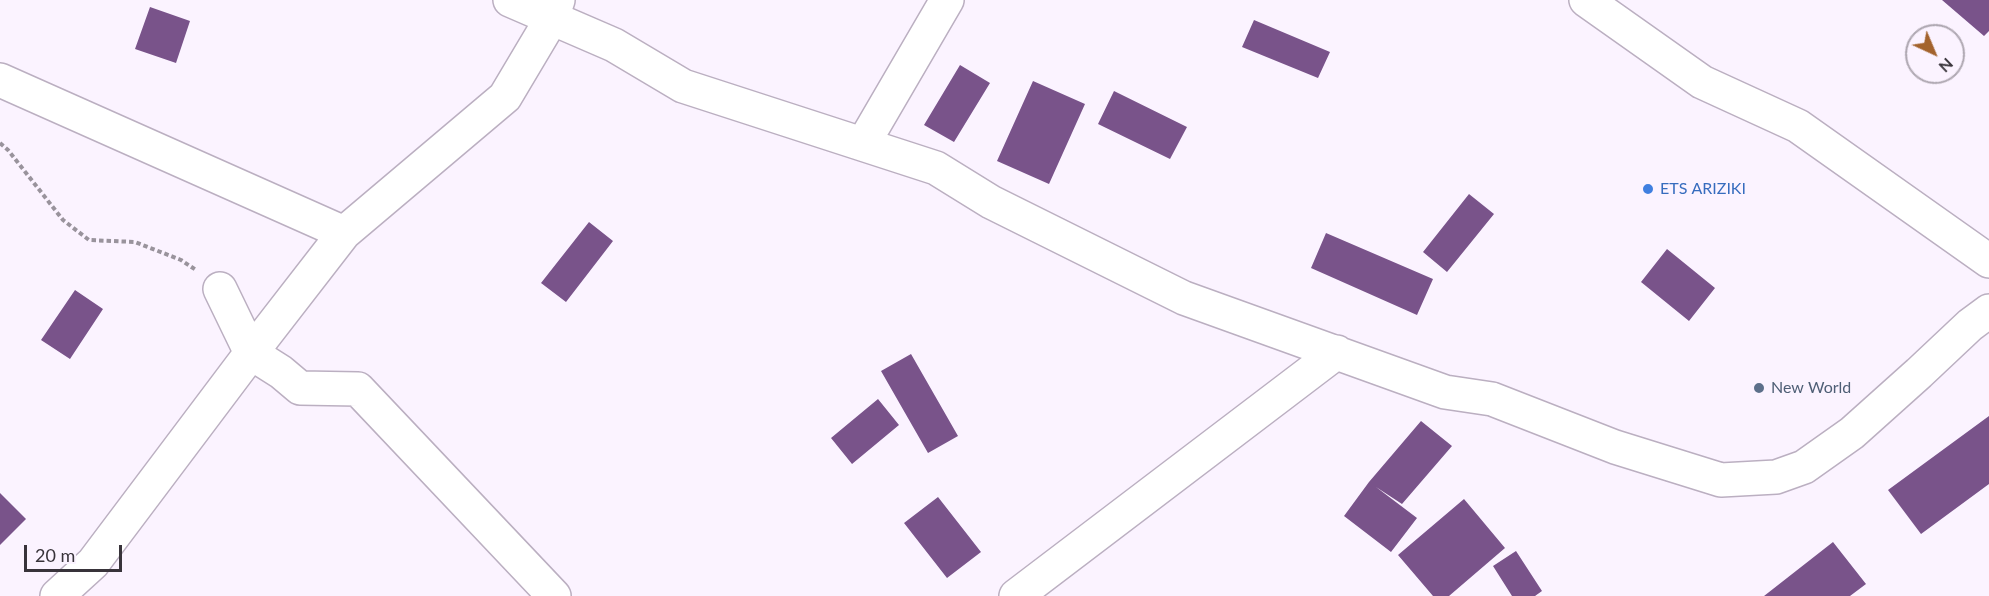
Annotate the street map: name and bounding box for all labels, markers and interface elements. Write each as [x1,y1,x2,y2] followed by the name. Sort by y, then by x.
[1905,24,1965,84] north arrow
[1935,55,1958,77] text: N
[1660,179,1746,199] place label: ETS ARIZIKI
[1641,182,1655,196] marker: ETS ARIZIKI
[1771,378,1851,398] place label: New World
[1752,381,1766,395] marker: New World
[27,533,124,571] scale bar
[35,544,75,566] text: 20 m

